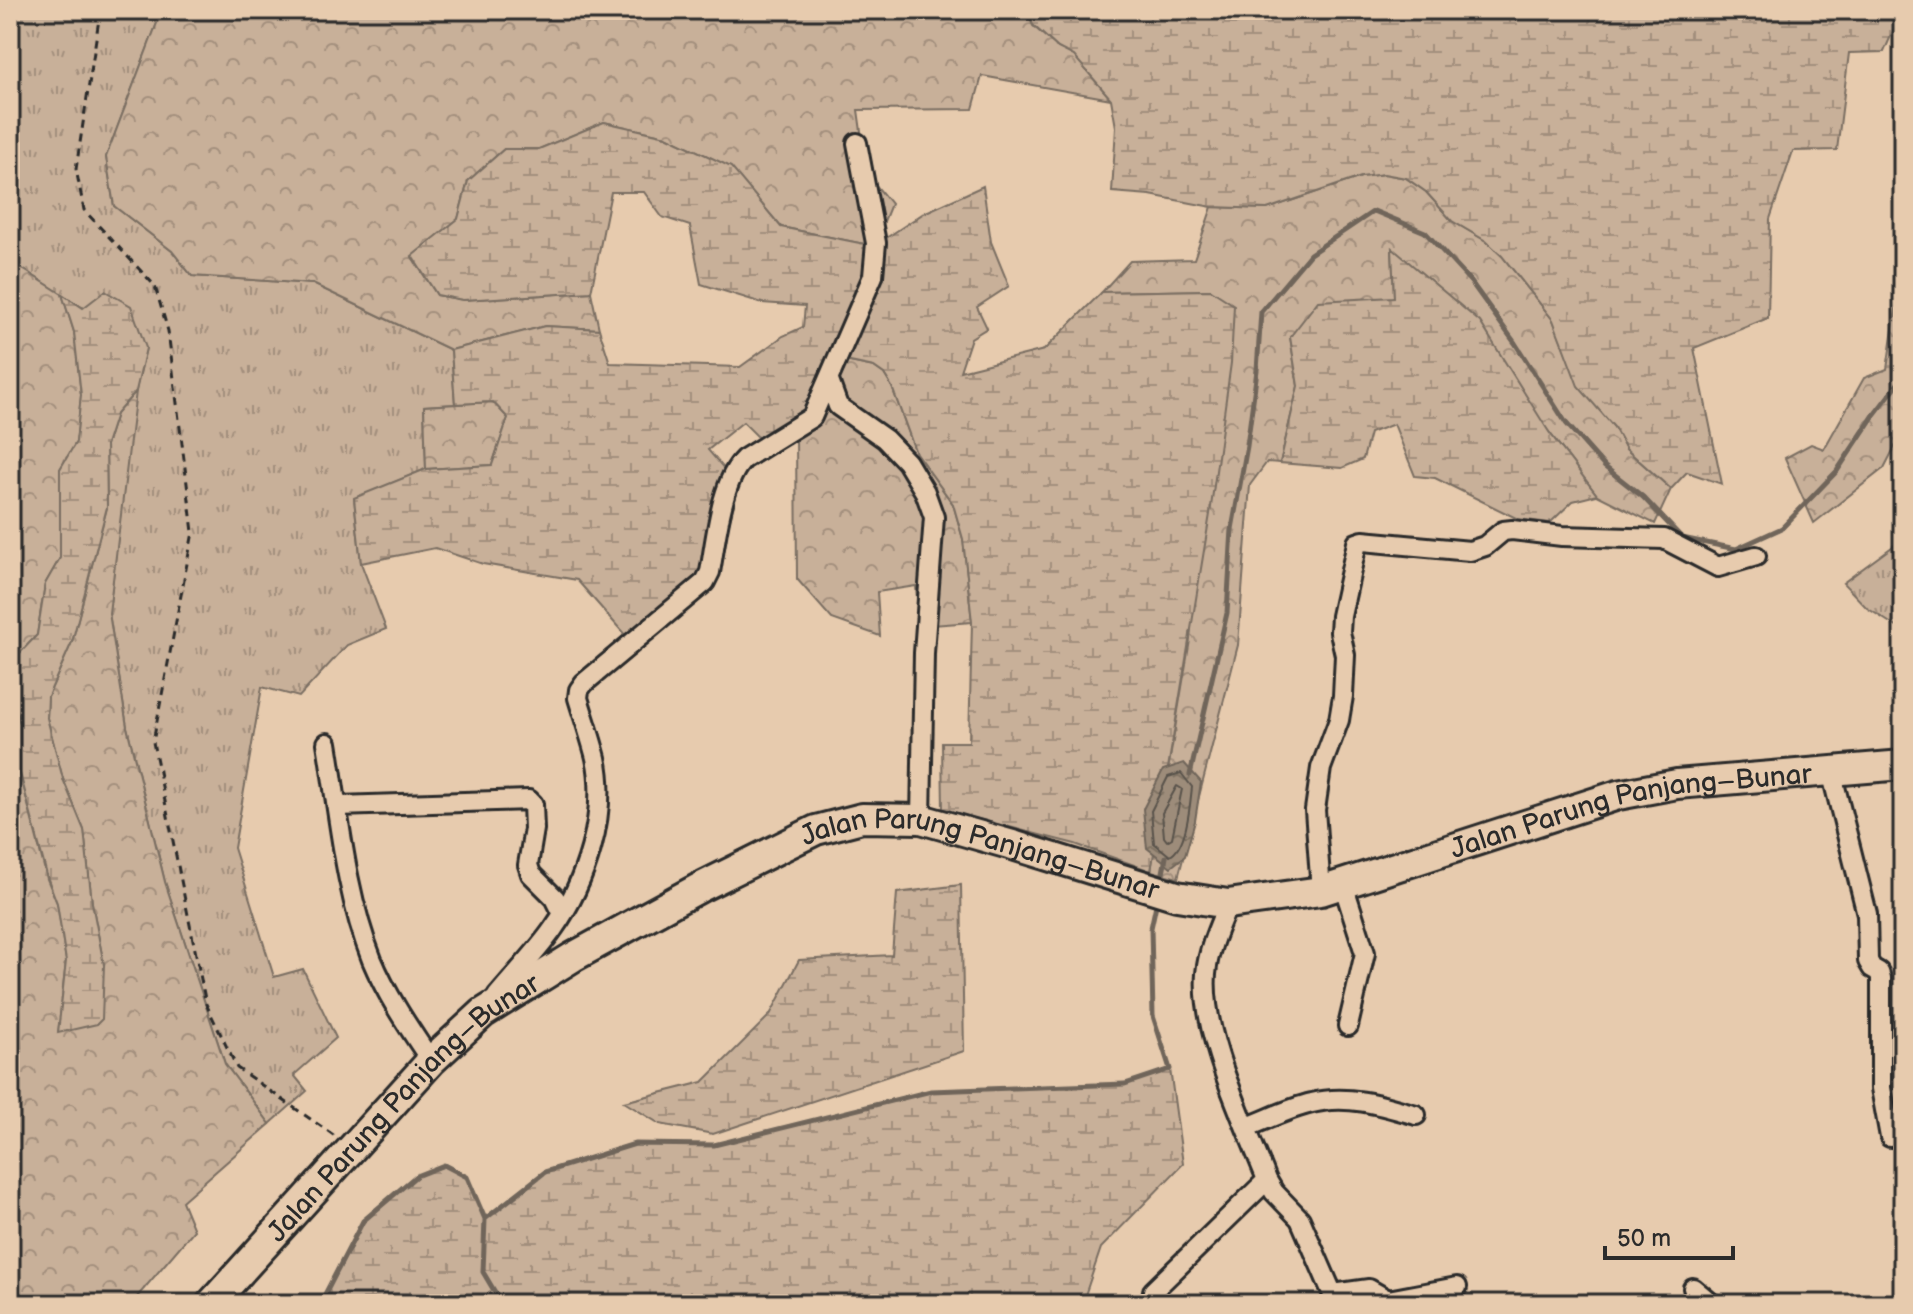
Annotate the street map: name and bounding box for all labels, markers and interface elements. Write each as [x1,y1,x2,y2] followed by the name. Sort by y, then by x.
[1446,758,1814,866] street label: Jalan Parung Panjang–Bunar
[795,802,1164,908] street label: Jalan Parung Panjang–Bunar
[261,967,546,1249] street label: Jalan Parung Panjang–Bunar
[1605,1210,1733,1260] scale bar
[1617,1224,1671,1253] text: 50 m

